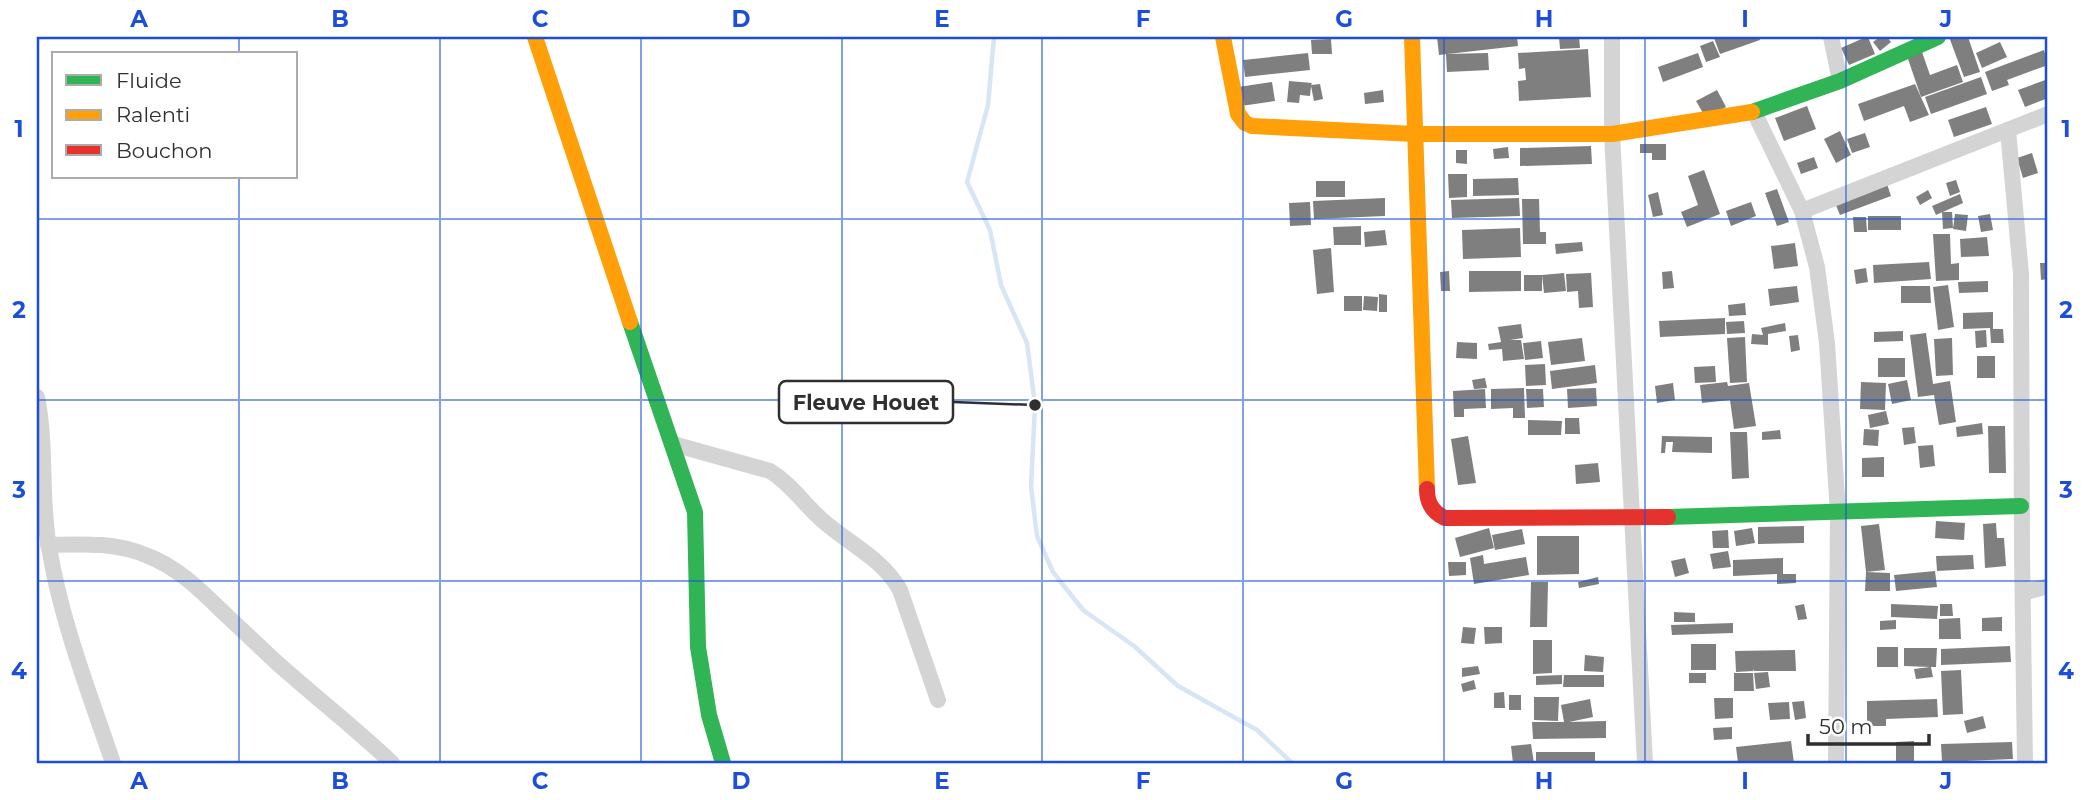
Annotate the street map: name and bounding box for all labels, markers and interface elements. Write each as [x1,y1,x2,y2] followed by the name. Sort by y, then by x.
[129,5,148,33] text: A
[331,5,349,33] text: B
[532,5,549,33] text: C
[732,5,751,33] text: D
[934,5,950,33] text: E
[1136,5,1151,33] text: F
[1335,5,1353,33] text: G
[1535,5,1553,33] text: H
[1741,5,1749,33] text: I
[1939,5,1952,33] text: J
[52,52,298,178] legend
[116,68,182,93] text: Fluide
[116,102,190,127] text: Ralenti
[14,115,24,143] text: 1
[2061,115,2071,143] text: 1
[116,138,212,163] text: Bouchon
[12,296,26,324] text: 2
[2059,296,2073,324] text: 2
[779,381,953,423] callout: Fleuve Houet
[793,390,939,415] text: Fleuve Houet
[11,476,26,504] text: 3
[2058,476,2073,504] text: 3
[11,657,27,685] text: 4
[2058,657,2074,685] text: 4
[1808,702,1929,746] scale bar
[1819,714,1873,739] text: 50 m
[129,767,148,795] text: A
[331,767,349,795] text: B
[532,767,549,795] text: C
[732,767,751,795] text: D
[934,767,950,795] text: E
[1136,767,1151,795] text: F
[1335,767,1353,795] text: G
[1535,767,1553,795] text: H
[1741,767,1749,795] text: I
[1939,767,1952,795] text: J

